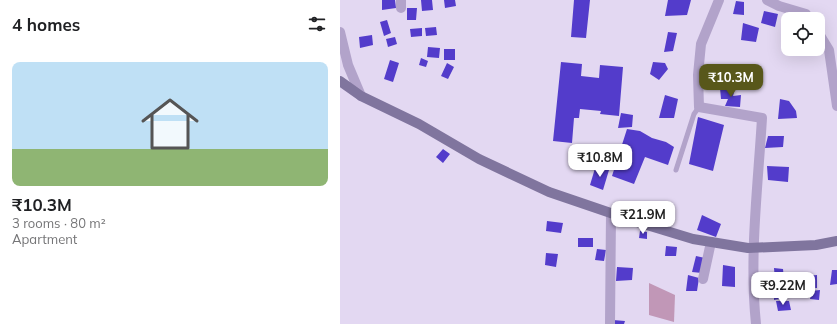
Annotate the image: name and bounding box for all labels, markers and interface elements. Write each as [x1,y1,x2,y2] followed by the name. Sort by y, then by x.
[781,12,825,56] map controls
[781,12,825,56] button: locate
[306,13,328,35] icon: filters
[12,14,80,35] text: 4 homes
[698,64,764,98] pin: ₹10.3M
[708,69,754,85] text: ₹10.3M
[134,88,206,160] icon: home
[567,144,633,178] pin: ₹10.8M
[577,149,623,165] text: ₹10.8M
[12,194,72,215] text: ₹10.3M
[610,201,676,235] pin: ₹21.9M
[620,206,666,222] text: ₹21.9M
[12,215,106,231] text: 3 rooms · 80 m²
[12,231,77,247] text: Apartment
[750,272,816,306] pin: ₹9.22M
[760,277,806,293] text: ₹9.22M

